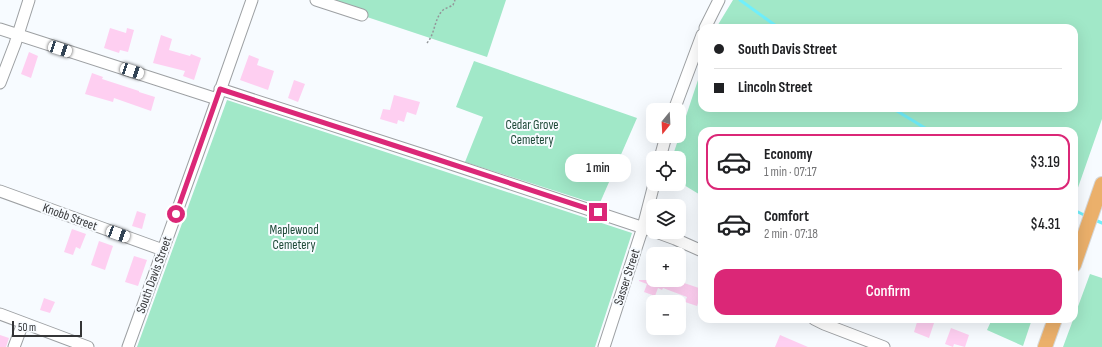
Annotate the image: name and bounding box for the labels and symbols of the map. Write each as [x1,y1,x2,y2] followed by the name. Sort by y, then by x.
[47,40,73,58] car
[119,62,145,80] car
[646,103,686,143] north arrow
[505,117,559,148] park label: Cedar Grove Cemetery
[565,154,631,182] callout: 1 min
[40,200,100,234] street label: Knobb Street
[589,203,607,221] route end
[167,205,185,223] route start
[269,222,319,253] park label: Maplewood Cemetery
[105,224,131,244] car
[133,234,175,316] street label: South Davis Street
[610,247,644,307] street label: Sasser Street
[12,319,82,338] scale bar

